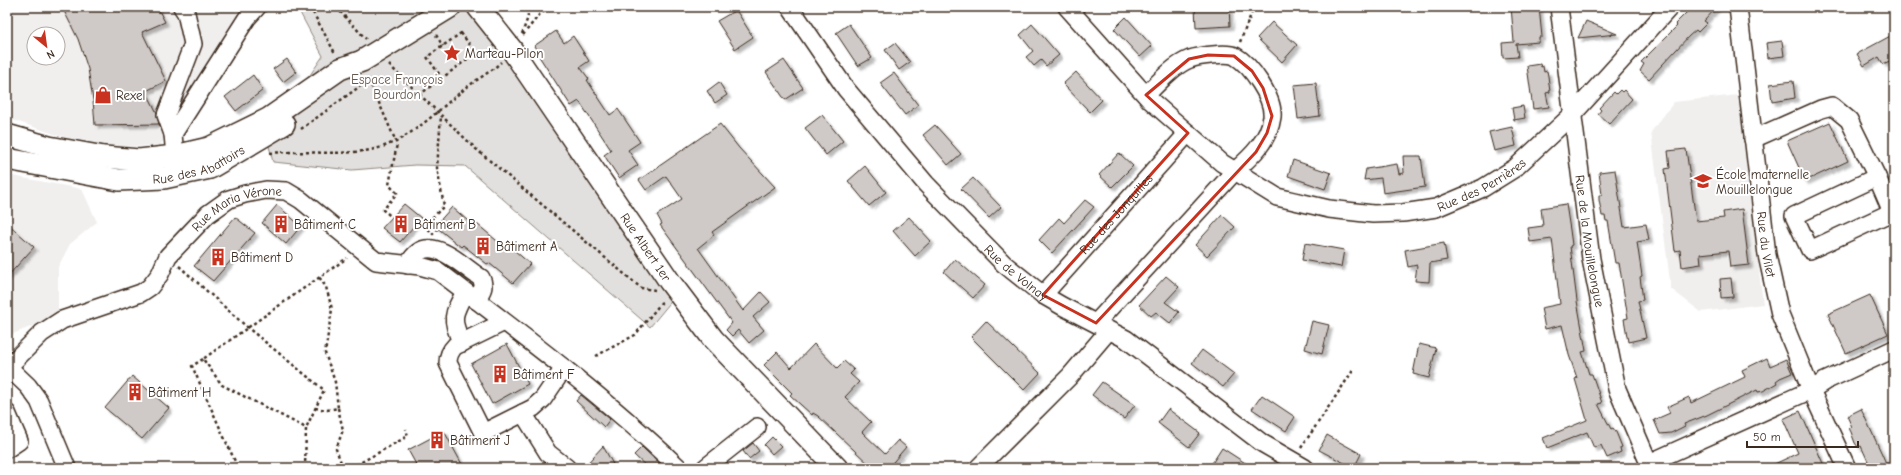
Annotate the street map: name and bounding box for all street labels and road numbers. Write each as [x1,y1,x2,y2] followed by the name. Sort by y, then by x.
[152,142,247,187] street label: Rue des Abattoirs
[1435,155,1529,215] street label: Rue des Perrières
[1076,171,1156,257] street label: Rue des Jonquilles
[1572,174,1608,309] street label: Rue de la Mouillelongue
[189,183,283,235] street label: Rue Maria Vérone
[617,210,675,285] street label: Rue Albert 1er
[1754,211,1779,280] street label: Rue du Vilet
[981,242,1050,304] street label: Rue de Volnay

